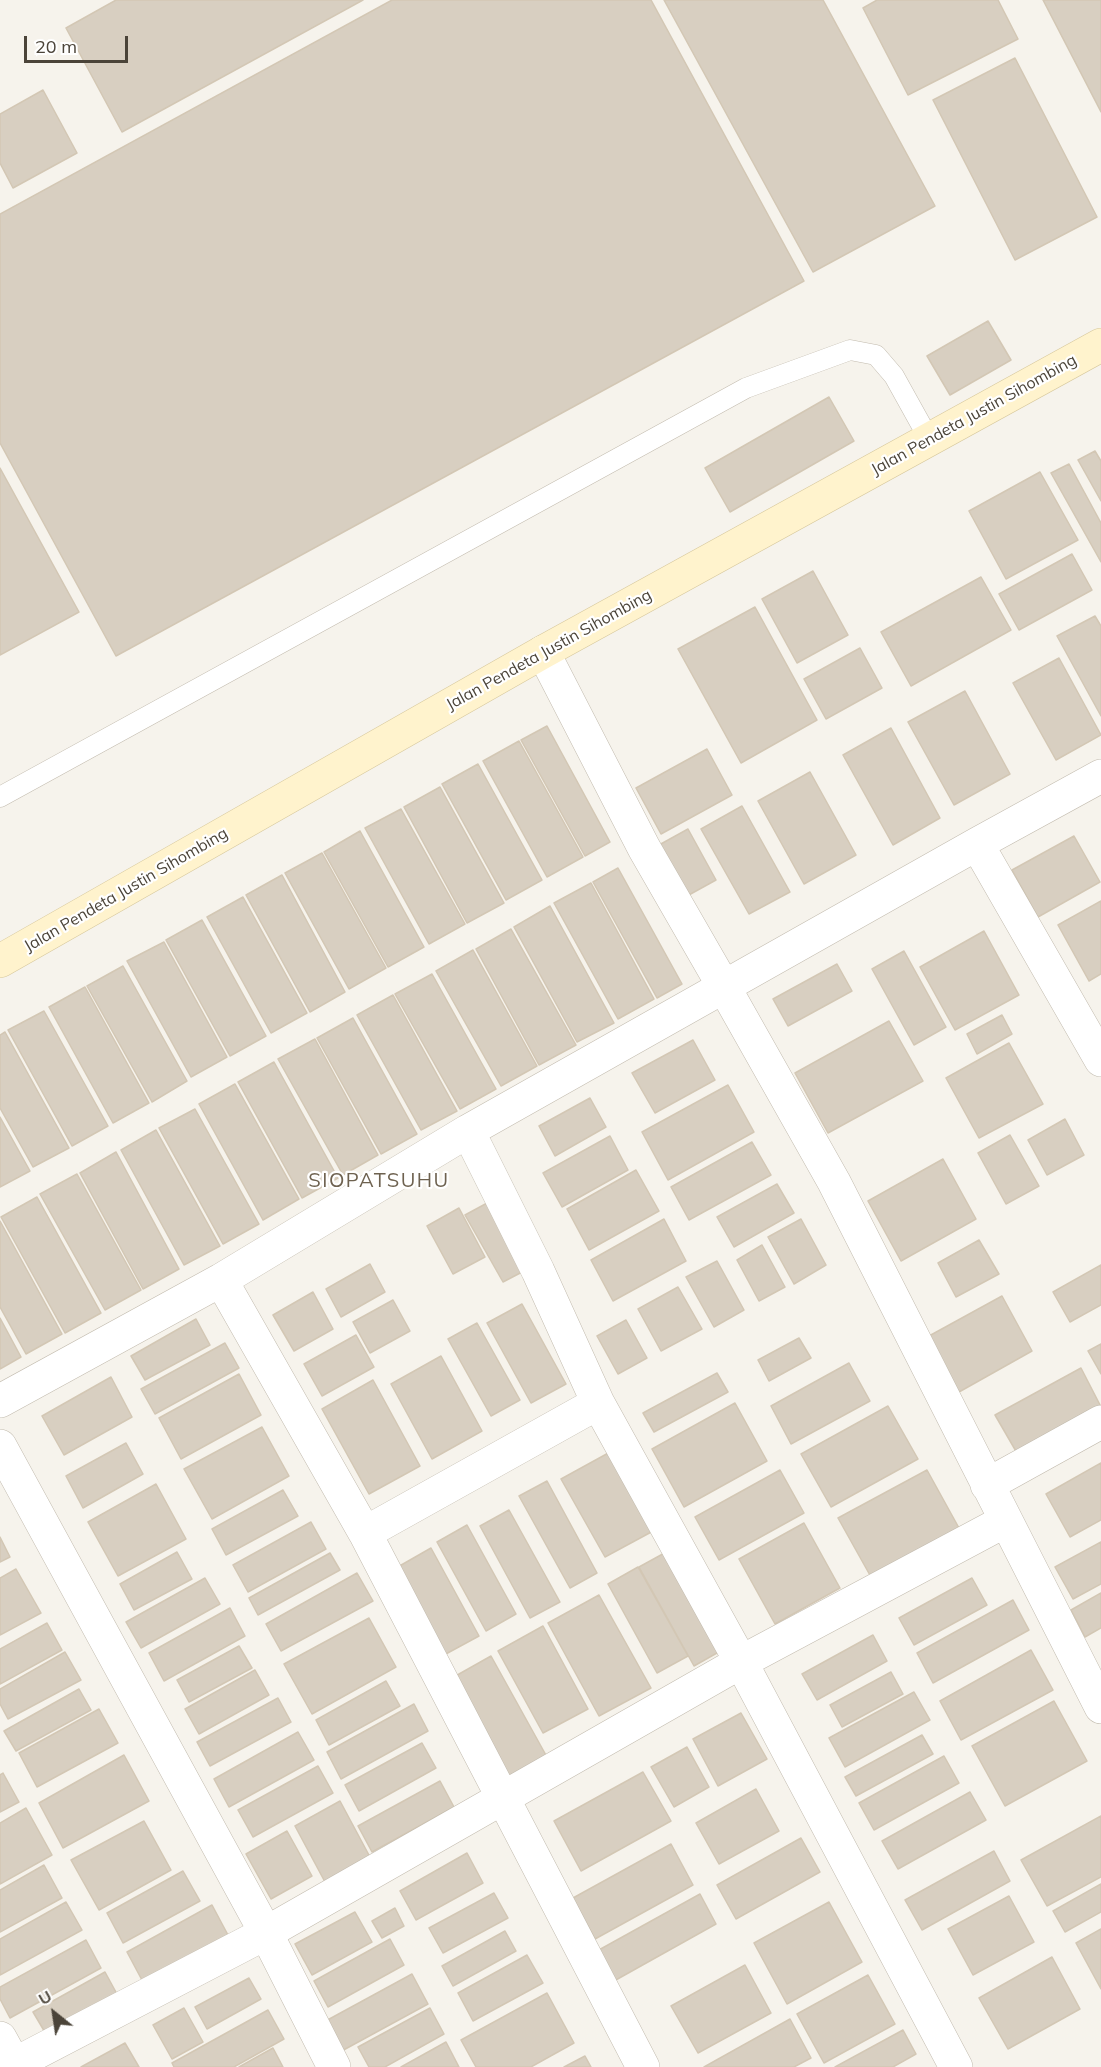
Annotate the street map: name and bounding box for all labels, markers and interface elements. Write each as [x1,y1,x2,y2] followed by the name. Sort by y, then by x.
[27,24,130,62] scale bar
[35,35,77,58] text: 20 m
[868,350,1080,480] street label: Jalan Pendeta Justin Sihombing
[443,585,655,715] street label: Jalan Pendeta Justin Sihombing
[21,824,231,956] street label: Jalan Pendeta Justin Sihombing
[308,1169,450,1193] district label: SIOPATSUHU
[24,1983,84,2043] north arrow
[35,1986,55,2009] text: U

